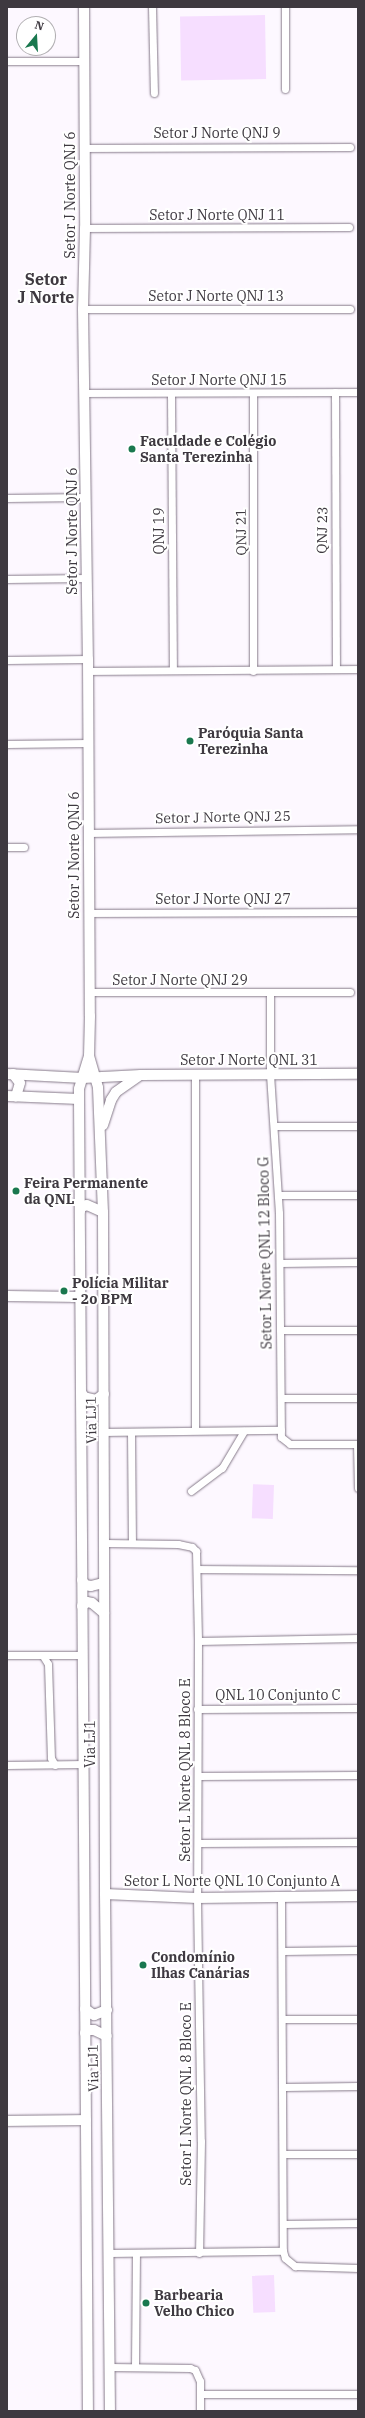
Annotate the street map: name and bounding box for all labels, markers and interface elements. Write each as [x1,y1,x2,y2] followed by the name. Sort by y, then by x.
[16,16,56,56] north arrow
[33,18,46,34] text: N
[153,125,281,141] street label: Setor J Norte QNJ 9
[62,131,78,259] street label: Setor J Norte QNJ 6
[149,207,285,223] street label: Setor J Norte QNJ 11
[18,269,74,307] district label: Setor J Norte
[148,288,284,304] street label: Setor J Norte QNJ 13
[151,372,287,388] street label: Setor J Norte QNJ 15
[140,433,276,466] place label: Faculdade e Colégio Santa Terezinha
[127,444,137,454] marker: Faculdade e Colégio Santa Terezinha
[64,467,80,595] street label: Setor J Norte QNJ 6
[313,506,331,554] street label: QNJ 23
[151,507,167,555] street label: QNJ 19
[232,508,250,556] street label: QNJ 21
[198,725,304,758] place label: Paróquia Santa Terezinha
[185,736,195,746] marker: Paróquia Santa Terezinha
[66,791,82,919] street label: Setor J Norte QNJ 6
[155,807,291,827] street label: Setor J Norte QNJ 25
[155,891,291,907] street label: Setor J Norte QNJ 27
[112,972,248,988] street label: Setor J Norte QNJ 29
[180,1052,318,1068] street label: Setor J Norte QNL 31
[255,1156,275,1350] street label: Setor L Norte QNL 12 Bloco G
[24,1175,148,1208] place label: Feira Permanente da QNL
[11,1186,21,1196] marker: Feira Permanente da QNL
[72,1275,169,1308] place label: Polícia Militar - 2o BPM
[59,1286,69,1296] marker: Polícia Militar - 2o BPM
[82,1396,100,1444] street label: Via LJ1
[177,1678,193,1862] street label: Setor L Norte QNL 8 Bloco E
[215,1687,341,1703] street label: QNL 10 Conjunto C
[82,1720,98,1768] street label: Via LJ1
[124,1873,340,1889] street label: Setor L Norte QNL 10 Conjunto A
[151,1949,250,1982] place label: Condomínio Ilhas Canárias
[138,1960,148,1970] marker: Condomínio Ilhas Canárias
[178,2002,194,2186] street label: Setor L Norte QNL 8 Bloco E
[84,2044,102,2092] street label: Via LJ1
[154,2287,234,2320] place label: Barbearia Velho Chico
[141,2298,151,2308] marker: Barbearia Velho Chico

